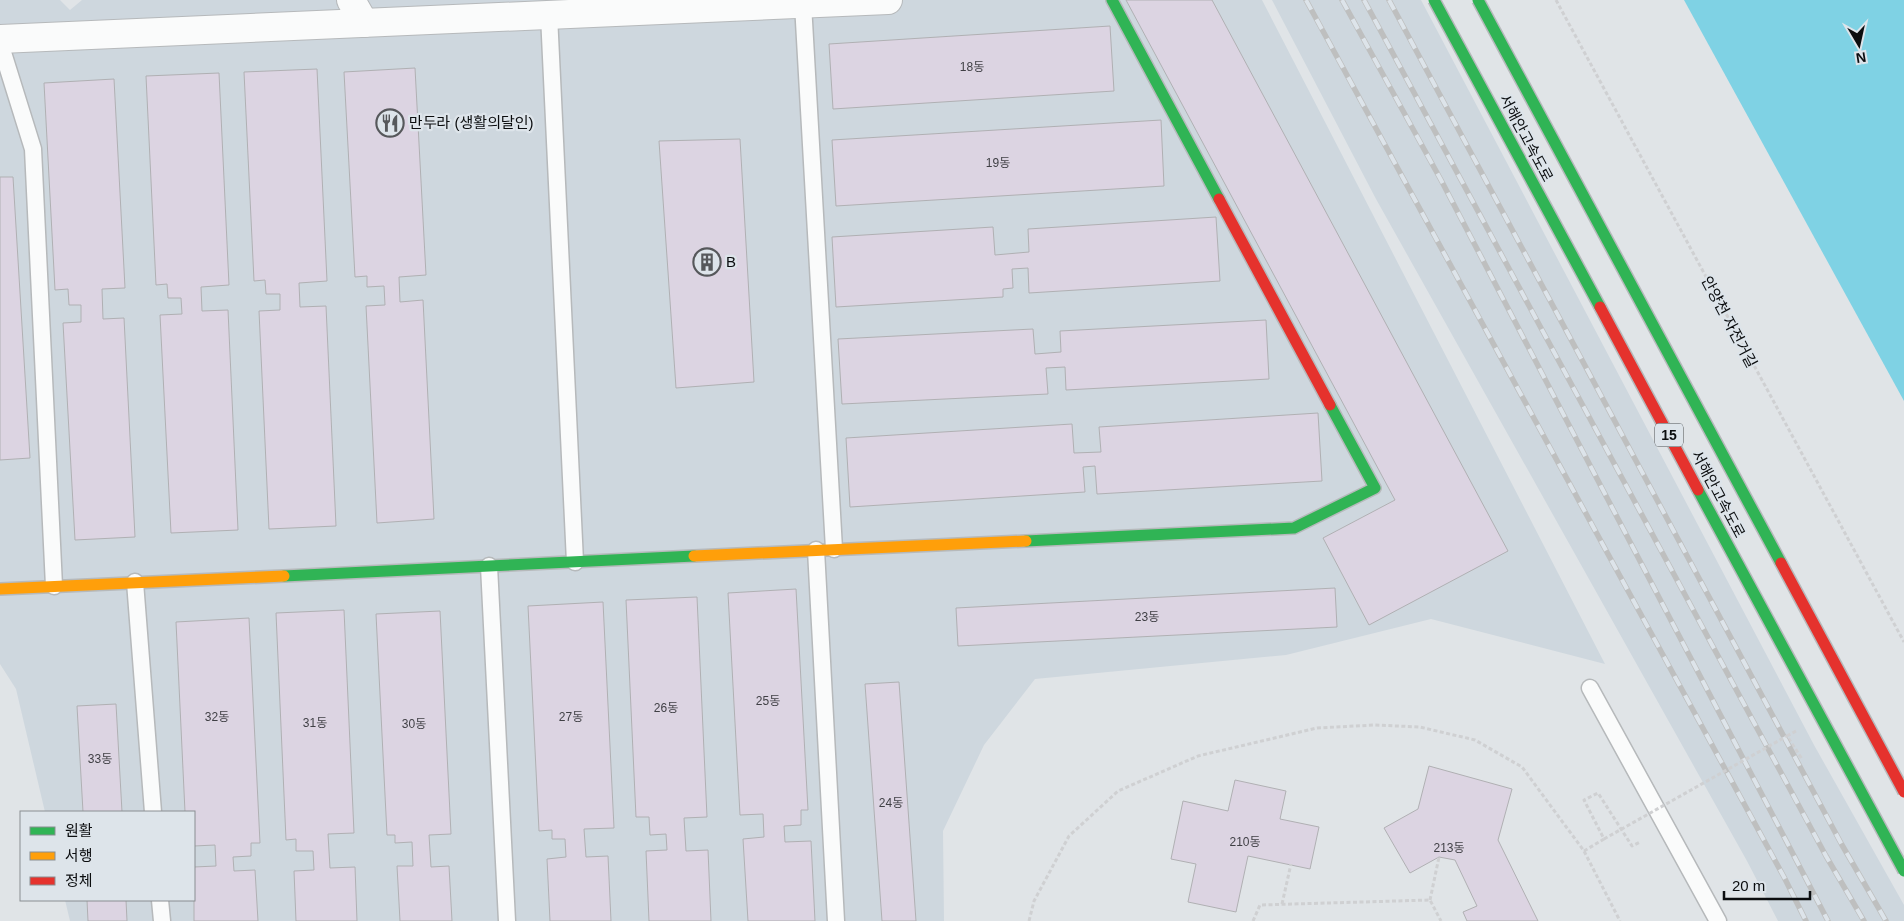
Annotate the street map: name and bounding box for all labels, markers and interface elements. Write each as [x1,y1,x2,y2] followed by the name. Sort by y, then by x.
[1834,20,1884,70] north arrow
[1855,49,1867,67] text: N
[960,60,984,74] house number: 18동
[1496,91,1557,184] street label: 서해안고속도로
[375,108,405,138] restaurant icon: 만두라 (생활의달인)
[409,114,534,131] place label: 만두라 (생활의달인)
[986,156,1010,170] house number: 19동
[692,247,722,277] building icon: B
[726,253,736,270] place label: B
[1698,273,1761,370] street label: 안양천 자전거길
[1655,424,1683,446] road number: 15
[1688,447,1749,540] street label: 서해안고속도로
[1135,610,1159,624] house number: 23동
[756,694,780,708] house number: 25동
[654,701,678,715] house number: 26동
[205,710,229,724] house number: 32동
[559,710,583,724] house number: 27동
[303,716,327,730] house number: 31동
[402,717,426,731] house number: 30동
[88,752,112,766] house number: 33동
[879,796,903,810] house number: 24동
[20,811,195,901] legend
[65,822,93,839] text: 원활
[1229,835,1261,849] house number: 210동
[1433,841,1465,855] house number: 213동
[65,847,93,864] text: 서행
[1724,868,1810,900] scale bar
[65,872,93,889] text: 정체
[1732,877,1765,894] text: 20 m

